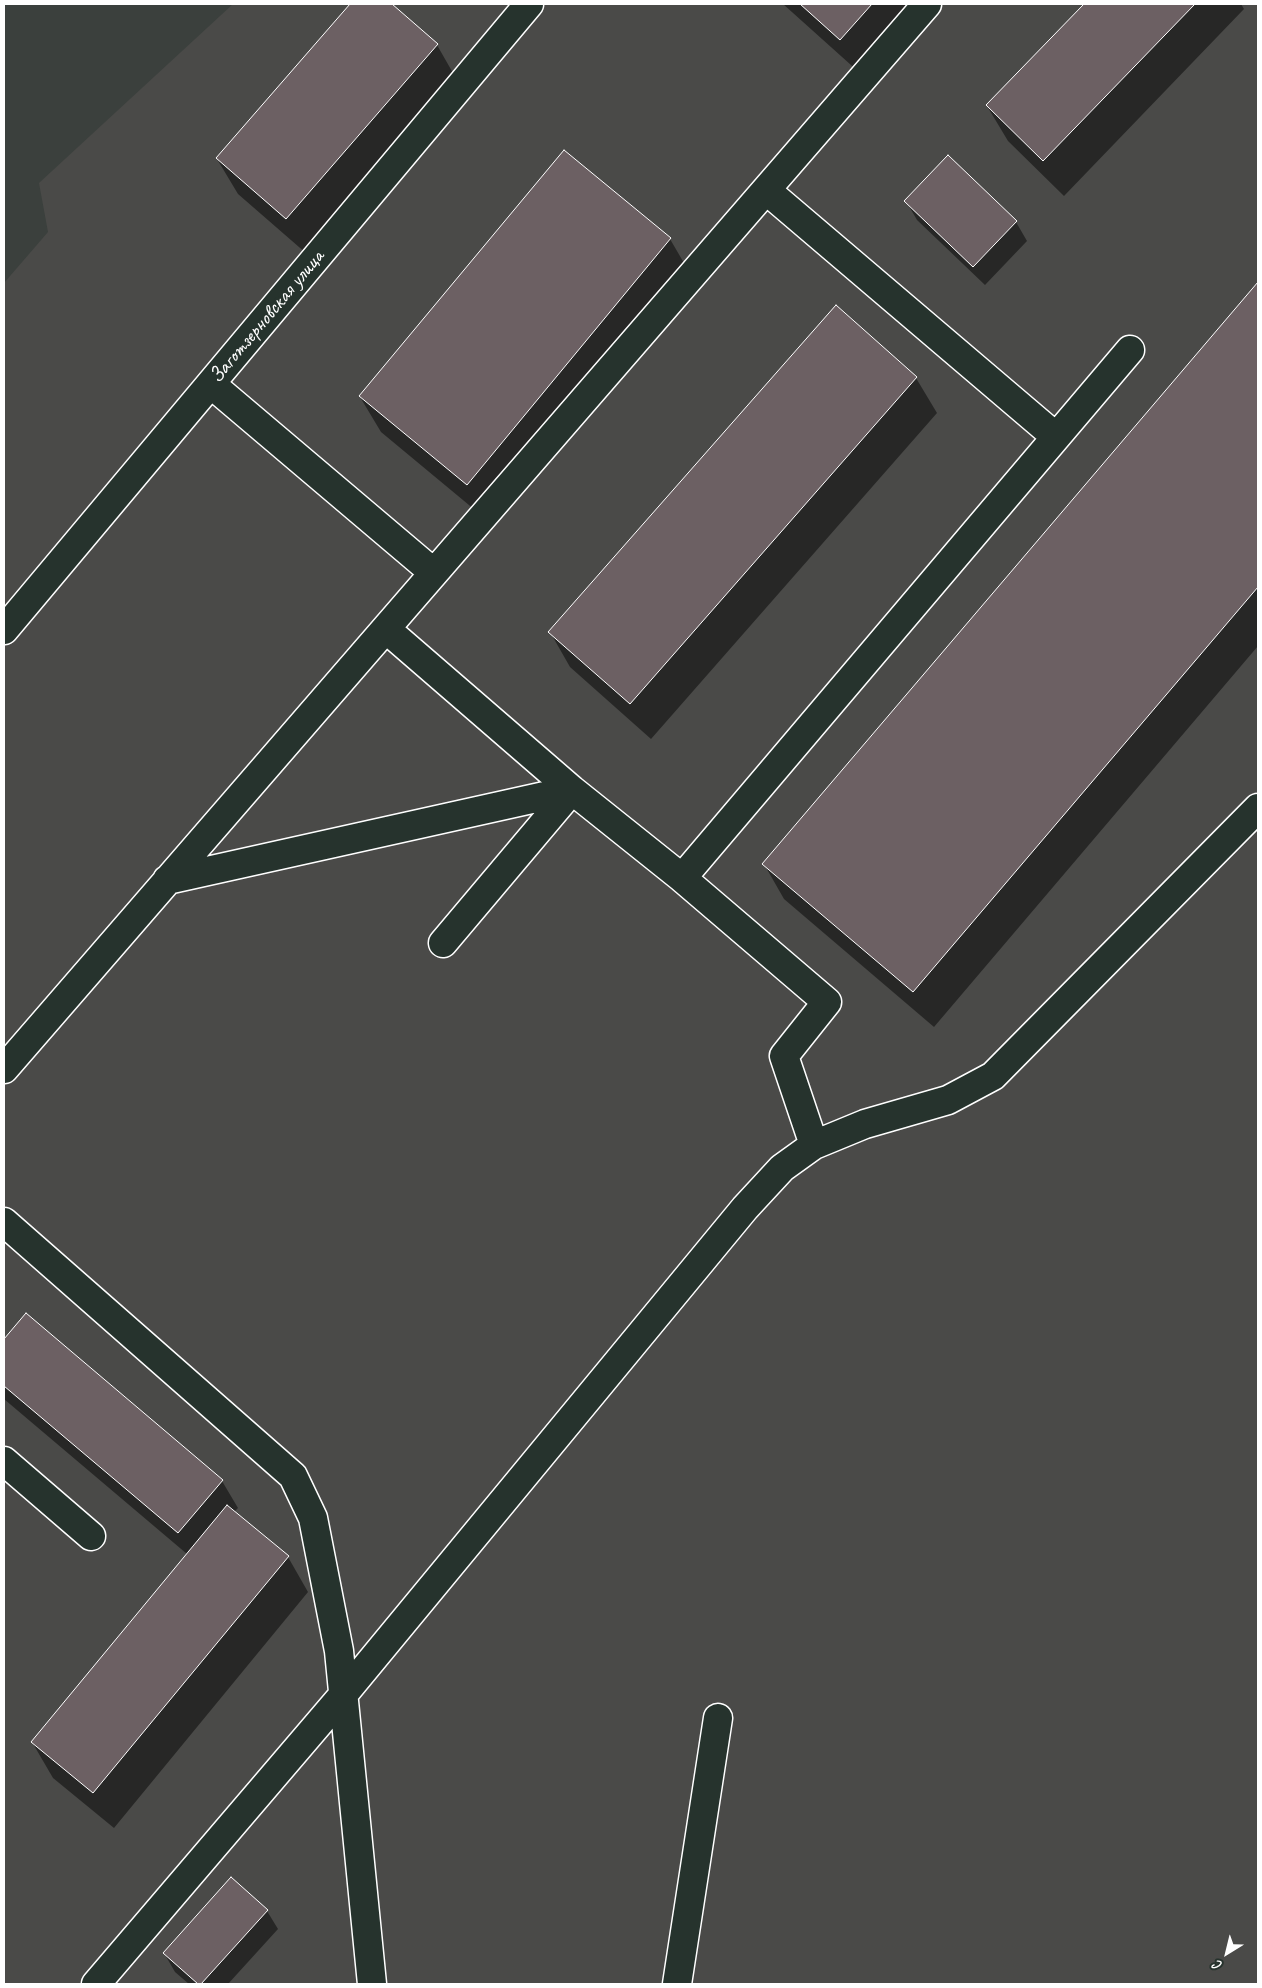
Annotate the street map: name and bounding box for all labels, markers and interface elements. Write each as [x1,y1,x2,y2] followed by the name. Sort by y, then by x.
[204,245,330,389] street label: Заготзерновская улица
[1202,1928,1252,1978] north arrow
[1210,1957,1226,1974] text: С

